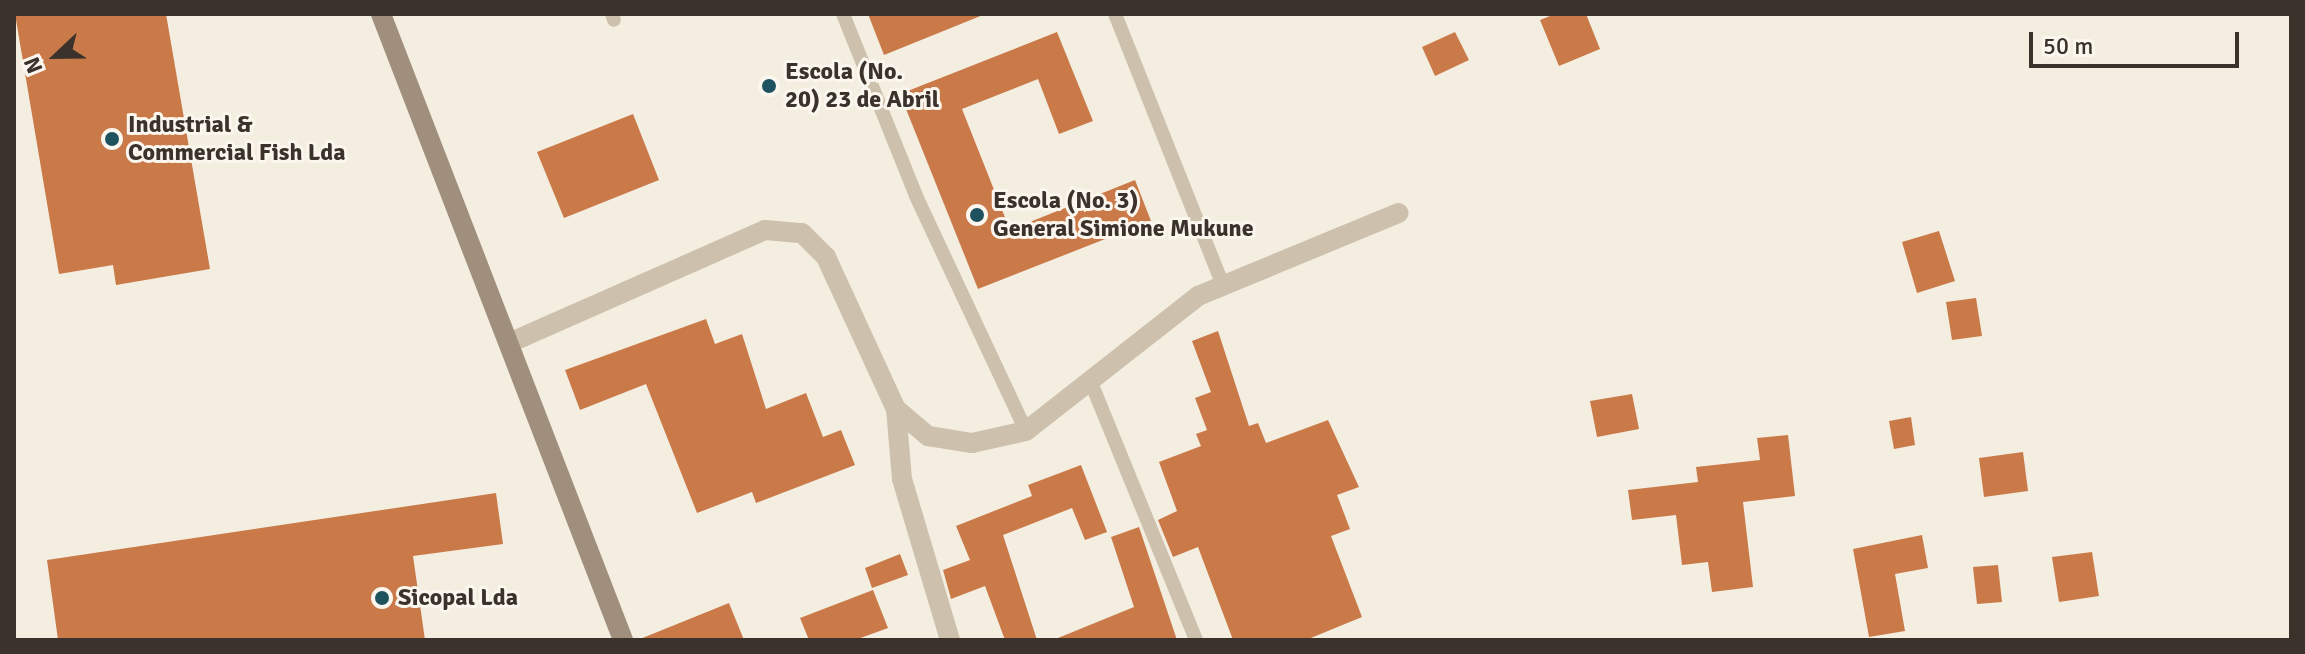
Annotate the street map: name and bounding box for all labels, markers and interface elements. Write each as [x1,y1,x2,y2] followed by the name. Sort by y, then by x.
[16,16,96,96] north arrow
[2033,16,2243,66] scale bar
[2043,31,2093,61] text: 50 m
[18,53,49,77] text: N
[785,58,939,114] place label: Escola (No. 20) 23 de Abril
[760,77,778,95] marker: Escola (No. 20) 23 de Abril
[128,111,345,167] place label: Industrial & Commercial Fish Lda
[103,130,121,148] marker: Industrial & Commercial Fish Lda
[993,187,1254,243] place label: Escola (No. 3) General Simione Mukune
[968,206,986,224] marker: Escola (No. 3) General Simione Mukune
[398,584,518,612] place label: Sicopal Lda
[373,589,391,607] marker: Sicopal Lda

